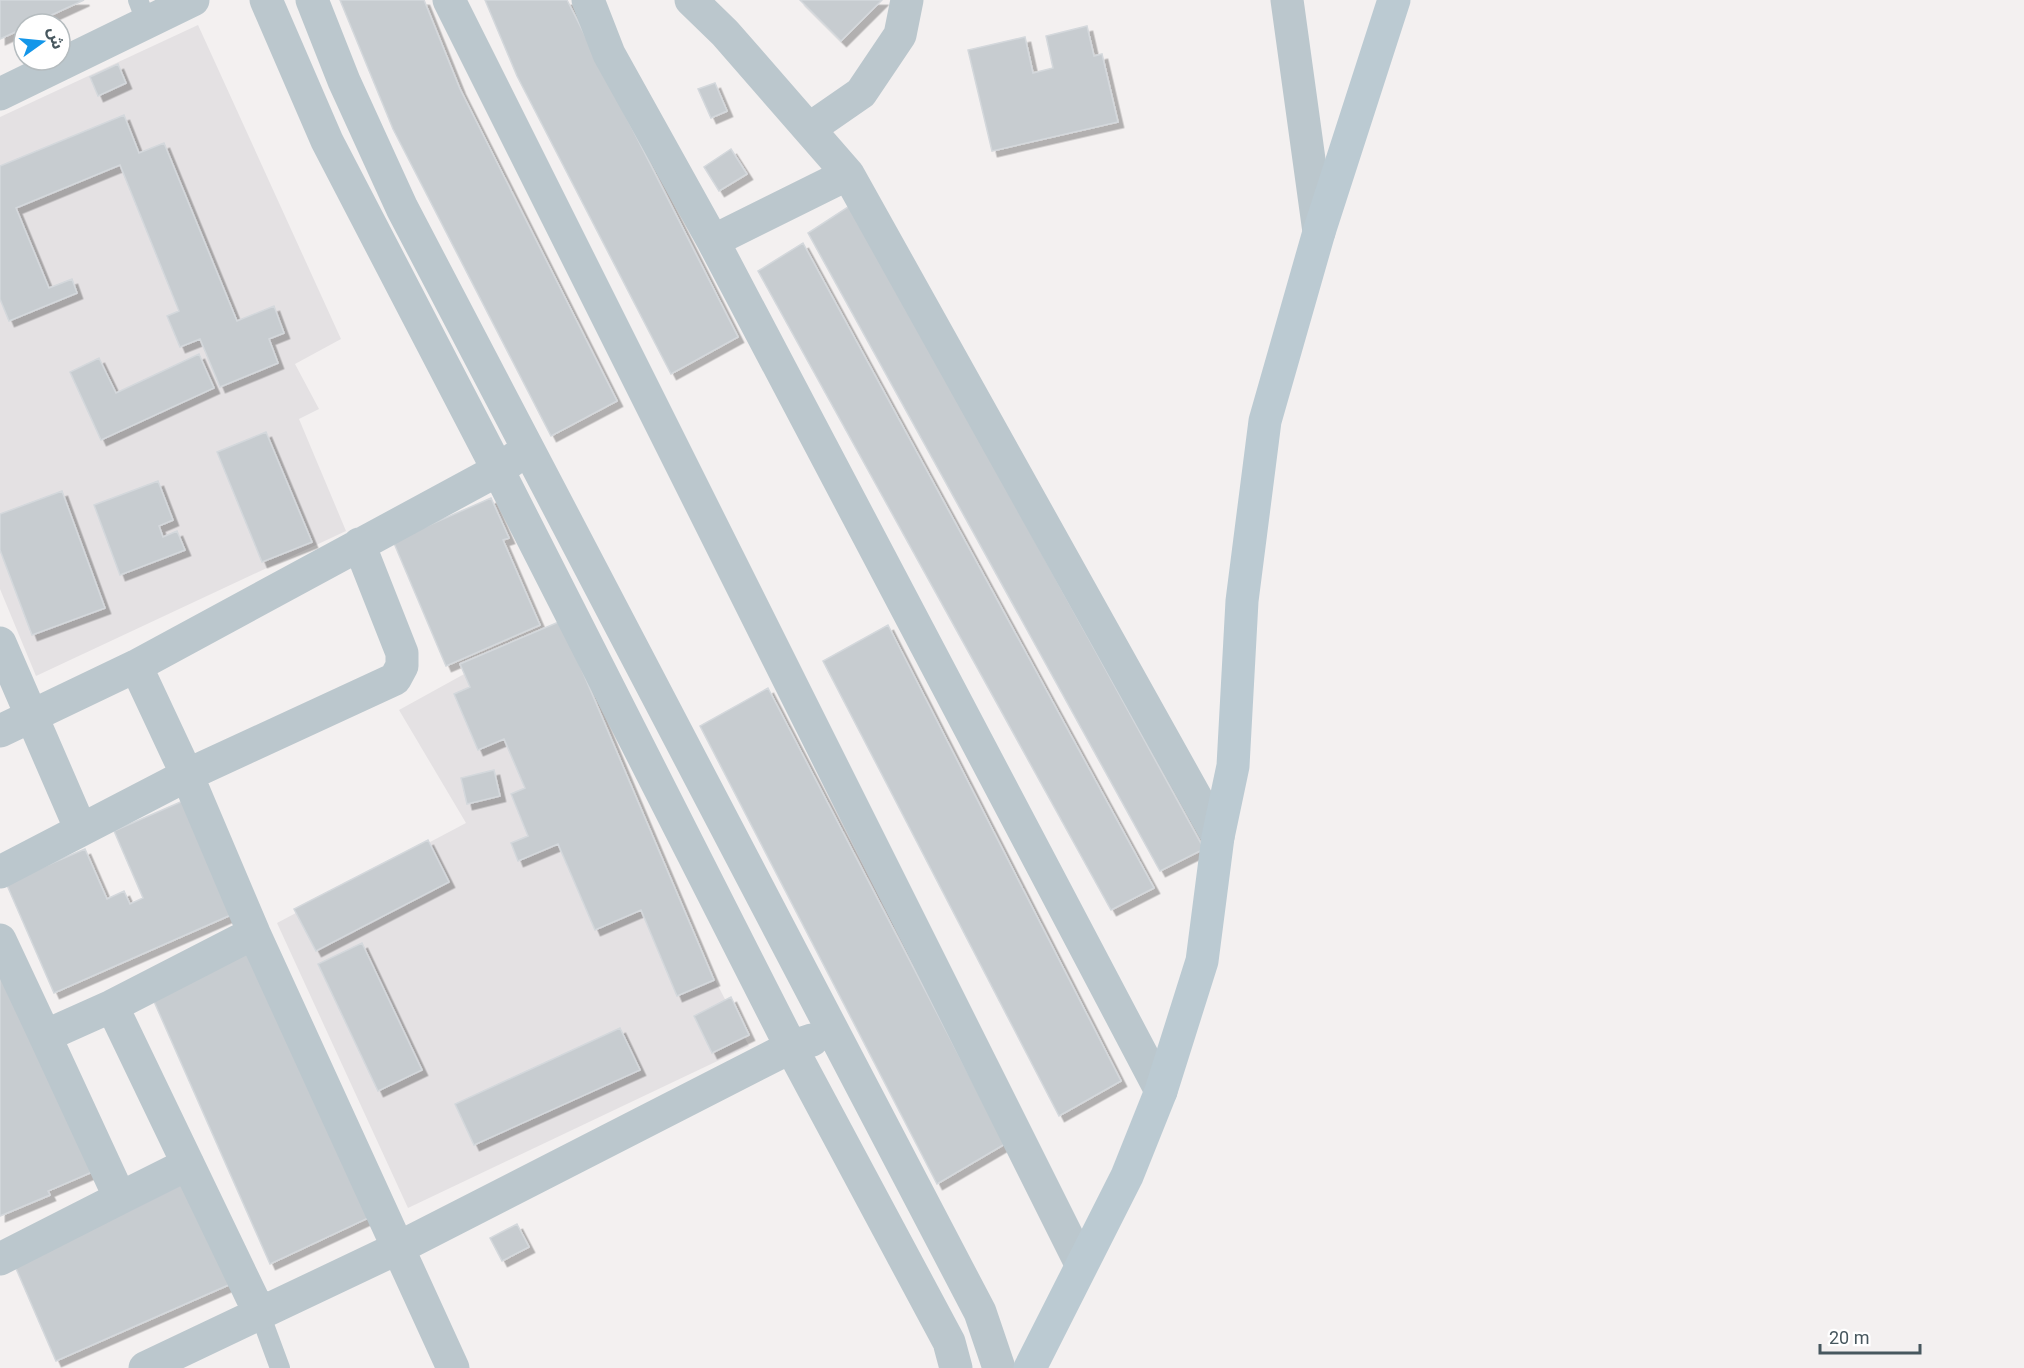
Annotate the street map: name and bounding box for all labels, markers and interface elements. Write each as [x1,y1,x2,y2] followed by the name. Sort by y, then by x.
[12,12,72,72] north arrow
[44,25,68,51] text: ش
[1820,1317,1920,1355] scale bar
[1829,1327,1869,1348] text: 20 m

